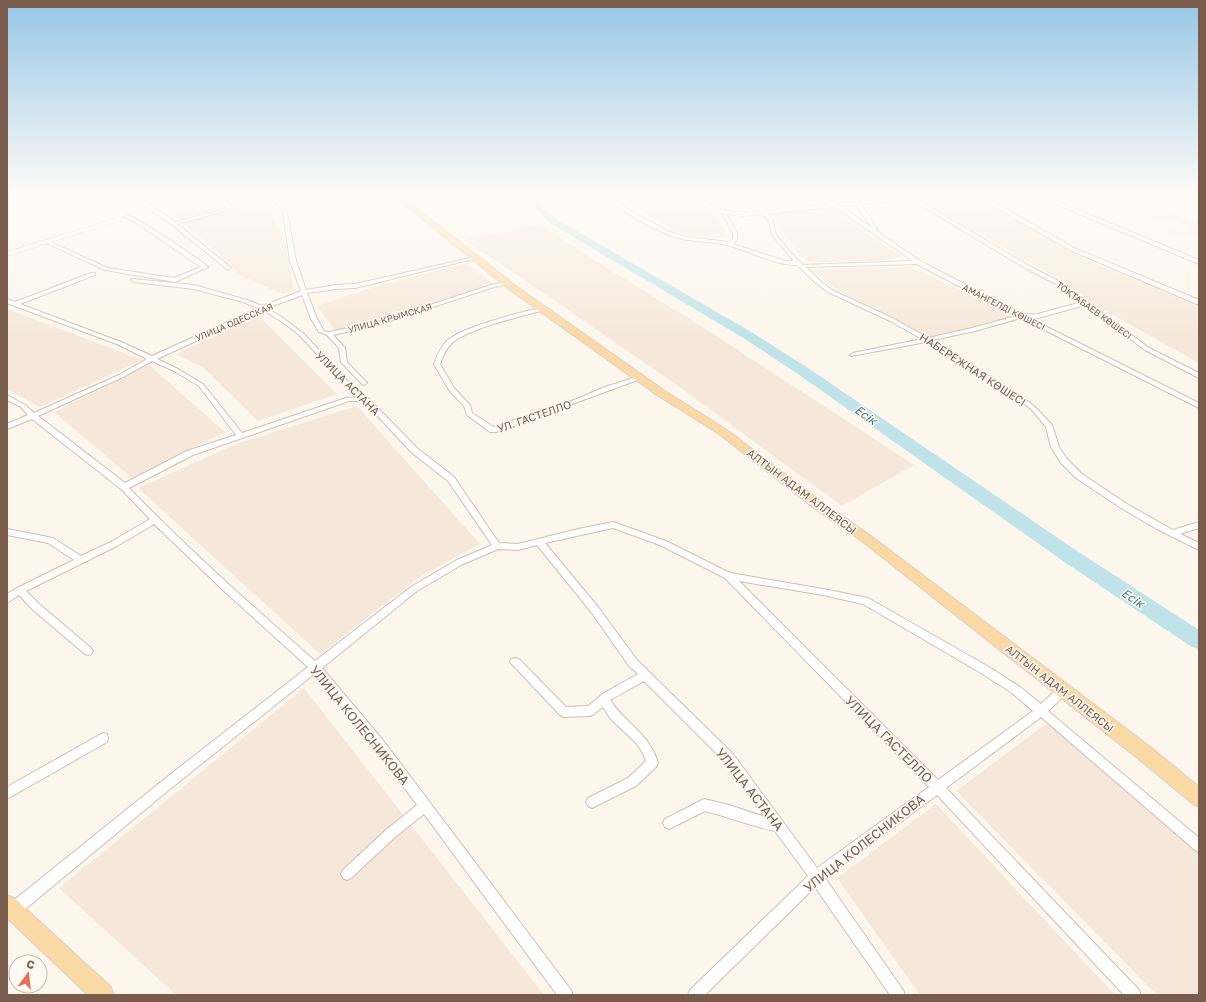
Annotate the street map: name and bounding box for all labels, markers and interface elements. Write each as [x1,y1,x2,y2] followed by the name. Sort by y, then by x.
[1054,279,1134,341] street label: ТОҚТАБАЕВ КӨШЕСІ
[961,281,1047,333] street label: АМАНГЕЛДІ КӨШЕСІ
[193,301,275,343] street label: УЛИЦА ОДЕССКАЯ
[347,301,433,335] street label: УЛИЦА КРЫМСКАЯ
[917,330,1029,408] street label: НАБЕРЕЖНАЯ КӨШЕСІ
[313,348,383,418] street label: УЛИЦА АСТАНА
[495,397,573,435] street label: УЛ. ГАСТЕЛЛО
[852,402,882,429] water label: Есік
[745,446,859,536] street label: АЛТЫН АДАМ АЛЛЕЯСЫ
[1119,585,1149,612] water label: Есік
[1003,642,1117,734] street label: АЛТЫН АДАМ АЛЛЕЯСЫ
[307,662,413,788] street label: УЛИЦА КОЛЕСНИКОВА
[842,692,936,786] street label: УЛИЦА ГАСТЕЛЛО
[713,744,787,834] street label: УЛИЦА АСТАНА
[800,791,928,895] street label: УЛИЦА КОЛЕСНИКОВА
[8,954,48,994] north arrow
[25,957,36,971] text: С

